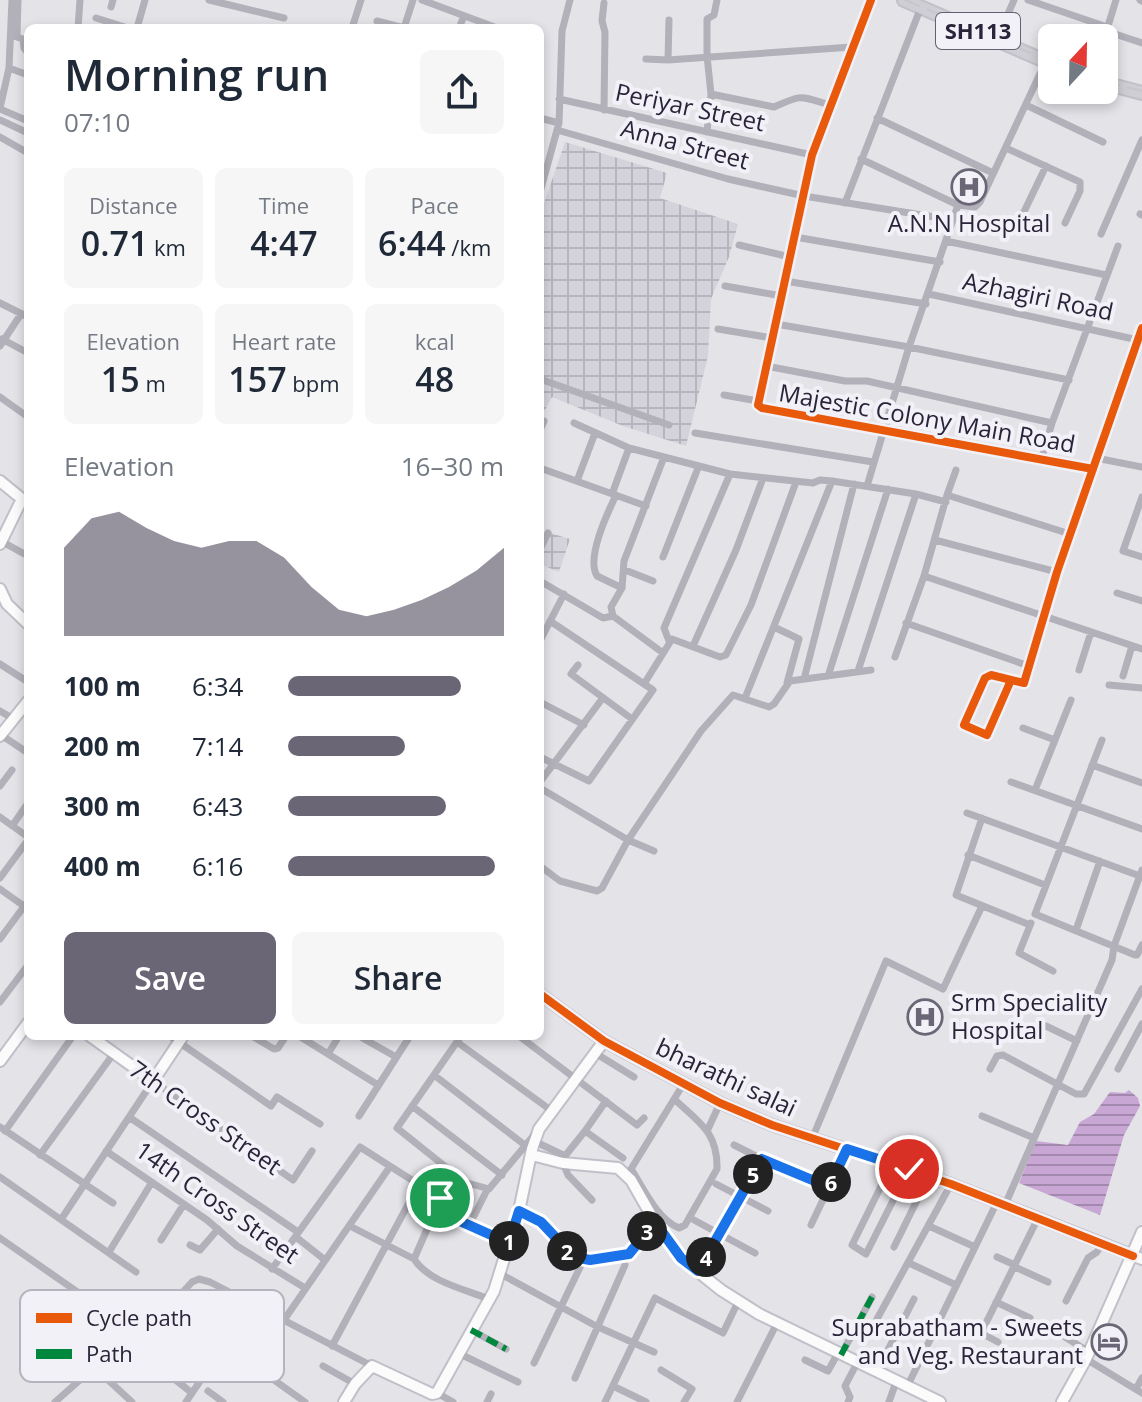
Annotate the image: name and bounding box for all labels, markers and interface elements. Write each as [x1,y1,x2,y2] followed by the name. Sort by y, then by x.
[936,13,1020,49] road number: SH113
[1038,24,1118,104] north arrow
[1038,24,1118,104] map controls
[64,44,329,104] text: Morning run
[420,50,504,134] button: share
[612,75,768,138] street label: Periyar Street
[64,104,130,140] text: 07:10
[618,111,753,176] street label: Anna Street
[950,168,988,206] hospital icon: A.N.N Hospital
[89,190,178,220] text: Distance
[259,190,309,220] text: Time
[410,190,459,220] text: Pace
[888,206,1050,239] place label: A.N.N Hospital
[81,220,148,266] text: 0.71
[250,220,318,266] text: 4:47
[378,220,446,266] text: 6:44
[148,232,186,262] text: km
[446,232,491,262] text: /km
[960,263,1117,328] street label: Azhagiri Road
[87,326,180,356] text: Elevation
[232,326,336,356] text: Heart rate
[415,326,455,356] text: kcal
[101,356,140,402] text: 15
[228,356,287,402] text: 157
[415,356,454,402] text: 48
[140,368,166,398] text: m
[287,368,340,398] text: bpm
[776,375,1078,460] street label: Majestic Colony Main Road
[64,448,174,484] text: Elevation
[401,448,504,484] text: 16–30 m
[64,668,141,704] text: 100 m
[192,668,243,704] text: 6:34
[64,728,141,764] text: 200 m
[192,728,243,764] text: 7:14
[64,788,141,824] text: 300 m
[192,788,243,824] text: 6:43
[64,848,141,884] text: 400 m
[192,848,243,884] text: 6:16
[64,932,276,1024] button: Save
[292,932,504,1024] button: Share
[951,985,1108,1046] place label: Srm Speciality Hospital
[906,998,944,1036] hospital icon: Srm Speciality Hospital
[651,1030,802,1124] street label: bharathi salai
[123,1052,289,1182] street label: 7th Cross Street
[130,1133,306,1270] street label: 14th Cross Street
[875,1135,943,1203] pin
[887,1147,931,1191] icon: check
[733,1154,773,1194] pin: 5
[747,1159,759,1189] text: 5
[811,1162,851,1202] pin: 6
[406,1164,474,1232] pin
[825,1167,837,1197] text: 6
[418,1176,462,1220] icon: arrive
[627,1211,667,1251] pin: 3
[641,1216,653,1246] text: 3
[489,1221,529,1261] pin: 1
[503,1226,515,1256] text: 1
[547,1231,587,1271] pin: 2
[561,1236,573,1266] text: 2
[686,1237,726,1277] pin: 4
[700,1242,712,1272] text: 4
[20,1290,284,1382] legend
[86,1302,192,1332] text: Cycle path
[832,1310,1083,1371] place label: Suprabatham - Sweets and Veg. Restaurant
[1090,1323,1128,1361] hotel icon: Suprabatham - Sweets and Veg. Restaurant
[86,1338,133,1368] text: Path

